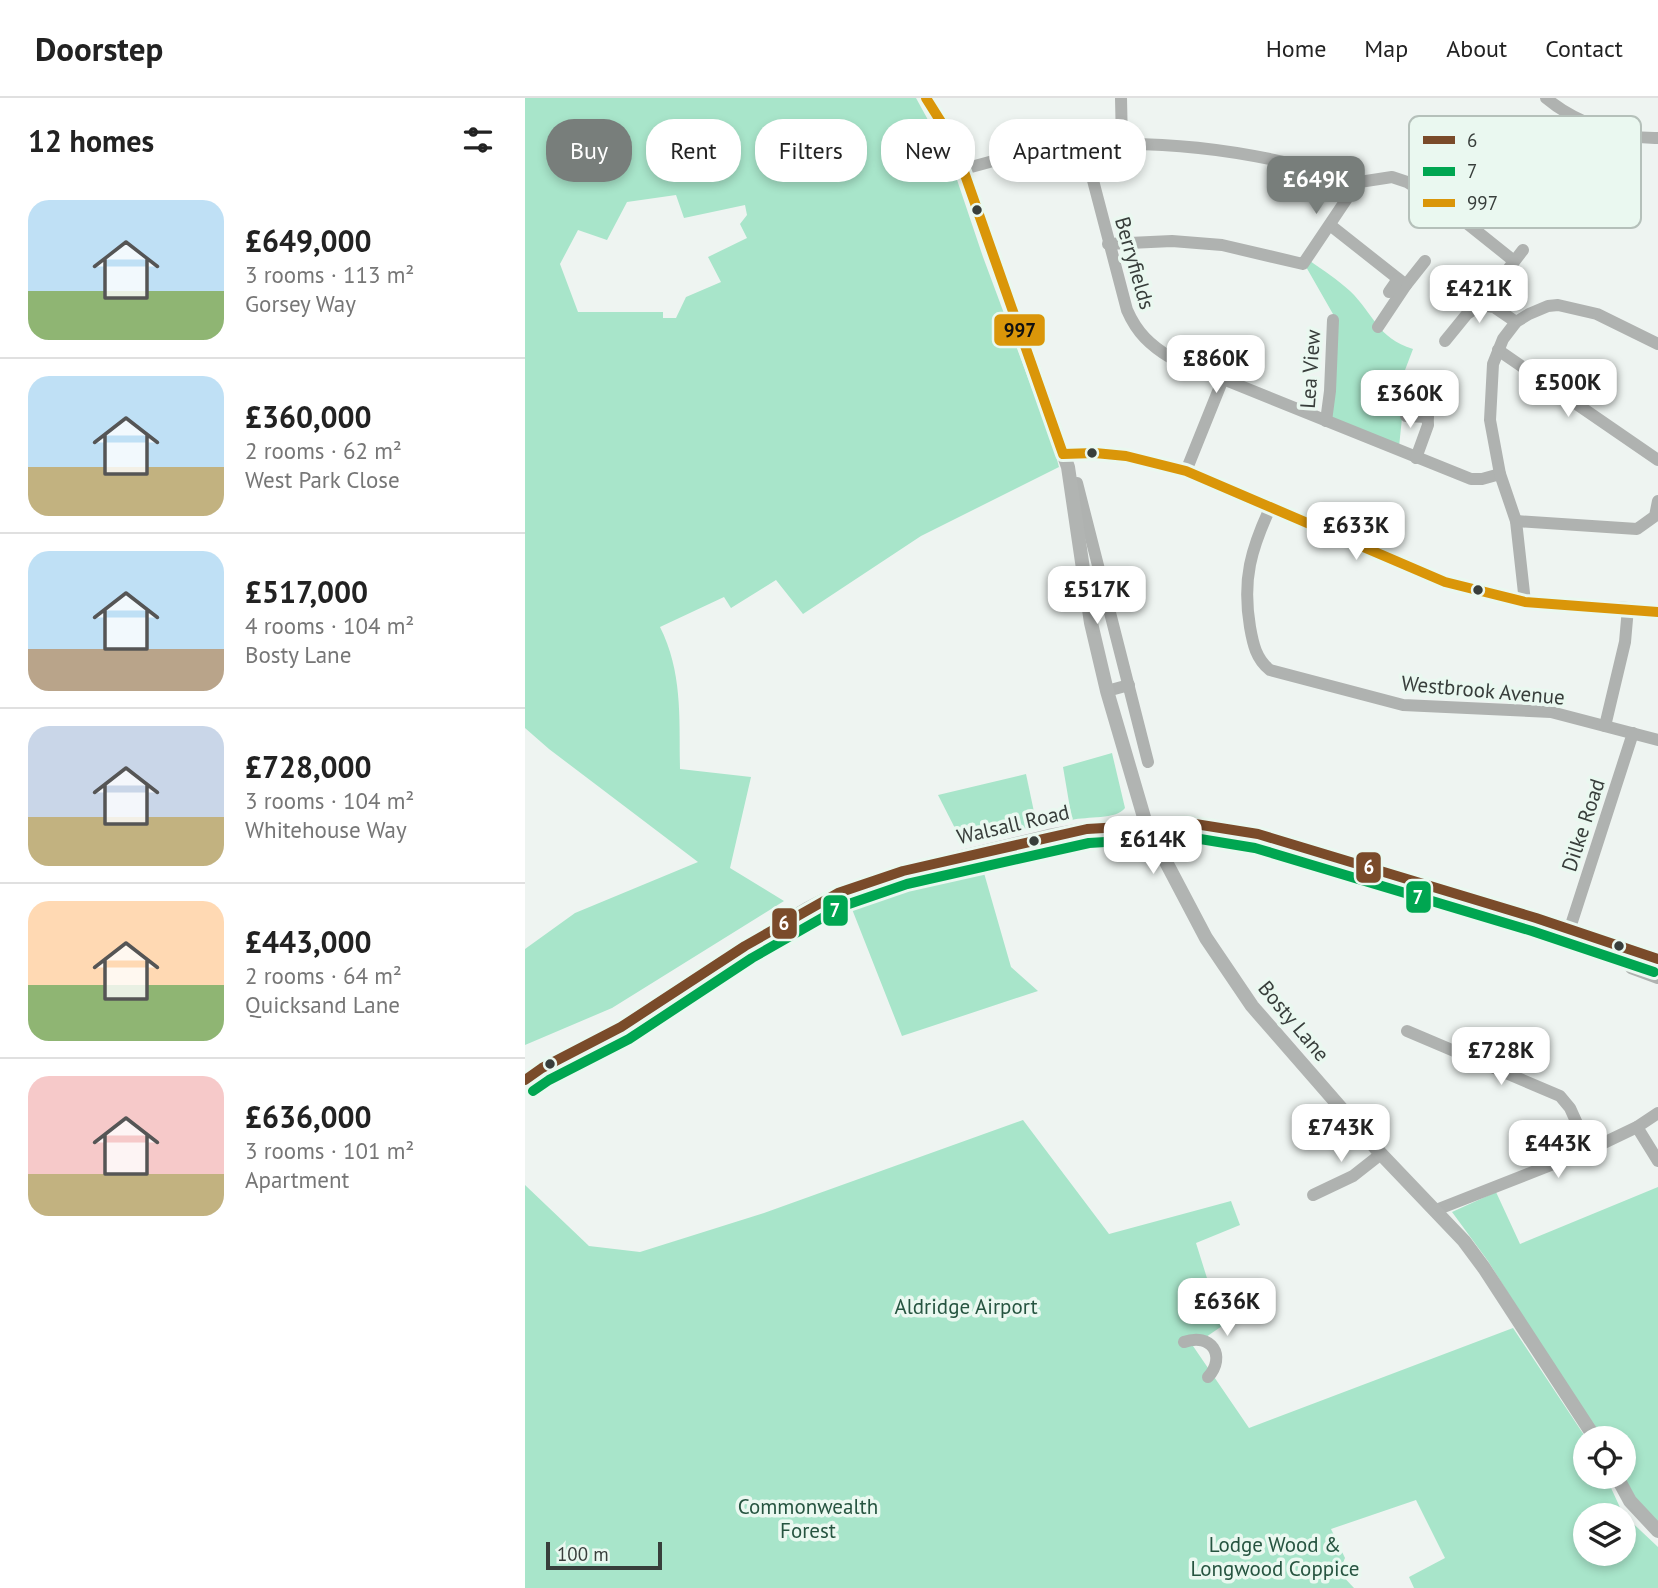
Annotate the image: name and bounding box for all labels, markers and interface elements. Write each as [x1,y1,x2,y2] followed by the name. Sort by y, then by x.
[35,27,163,70] text: Doorstep
[1266,33,1326,64] text: Home
[1364,33,1408,64] text: Map
[1446,33,1507,64] text: About
[1545,33,1623,64] text: Contact
[1409,116,1641,228] legend
[546,119,632,182] chip: Buy
[646,119,741,182] chip: Rent
[755,119,867,182] chip: Filters
[881,119,975,182] chip: New
[989,119,1146,182] chip: Apartment
[28,121,154,160] text: 12 homes
[459,121,497,159] icon: filters
[1467,128,1477,152] text: 6
[1267,156,1365,216] pin: £649K
[1467,159,1477,183] text: 7
[1283,164,1349,193] text: £649K
[1467,191,1498,215] text: 997
[970,203,984,217] unlabelled marker
[1109,213,1161,313] street label: Berryfields
[245,221,372,260] text: £649,000
[84,228,168,312] icon: home
[245,260,414,289] text: 3 rooms · 113 m²
[1430,266,1528,325] pin: £421K
[1446,273,1512,302] text: £421K
[245,289,356,318] text: Gorsey Way
[993,313,1046,347] line badge: 997
[1004,318,1036,342] text: 997
[1294,328,1326,409] street label: Lea View
[1167,336,1265,395] pin: £860K
[1183,343,1249,372] text: £860K
[1519,360,1617,419] pin: £500K
[1535,367,1601,396] text: £500K
[1361,370,1459,430] pin: £360K
[1377,378,1443,407] text: £360K
[245,397,372,436] text: £360,000
[84,404,168,488] icon: home
[245,436,402,465] text: 2 rooms · 62 m²
[1085,446,1099,460] unlabelled marker
[245,465,400,494] text: West Park Close
[1307,503,1405,562] pin: £633K
[1323,510,1389,539] text: £633K
[1048,566,1146,626] pin: £517K
[245,572,368,611] text: £517,000
[1064,574,1130,603] text: £517K
[84,579,168,663] icon: home
[1471,583,1485,597] unlabelled marker
[245,611,414,640] text: 4 rooms · 104 m²
[245,640,351,669] text: Bosty Lane
[1400,669,1566,711] street label: Westbrook Avenue
[245,747,372,786] text: £728,000
[84,754,168,838] icon: home
[1555,775,1611,875] street label: Dilke Road
[245,786,414,815] text: 3 rooms · 104 m²
[954,798,1072,850] street label: Walsall Road
[245,815,407,844] text: Whitehouse Way
[1104,816,1202,876] pin: £614K
[1120,824,1186,853] text: £614K
[1027,834,1041,848] unlabelled marker
[1355,851,1382,884] line badge: 6
[1364,855,1374,879] text: 6
[1405,880,1432,914] line badge: 7
[1413,885,1423,909] text: 7
[822,894,849,927] line badge: 7
[830,898,840,922] text: 7
[771,907,798,940] line badge: 6
[779,911,789,935] text: 6
[245,922,372,961] text: £443,000
[84,929,168,1013] icon: home
[1612,939,1626,953] unlabelled marker
[245,961,402,990] text: 2 rooms · 64 m²
[1252,975,1336,1067] street label: Bosty Lane
[245,990,400,1019] text: Quicksand Lane
[1452,1028,1550,1087] pin: £728K
[1468,1035,1534,1064] text: £728K
[543,1057,557,1071] unlabelled marker
[245,1097,372,1136] text: £636,000
[84,1104,168,1188] icon: home
[1292,1104,1390,1164] pin: £743K
[1308,1112,1374,1141] text: £743K
[1509,1121,1607,1180] pin: £443K
[1525,1128,1591,1157] text: £443K
[245,1136,414,1165] text: 3 rooms · 101 m²
[245,1165,349,1194] text: Apartment
[1178,1278,1276,1338] pin: £636K
[1194,1286,1260,1315] text: £636K
[894,1293,1038,1320] park label: Aldridge Airport
[1573,1426,1636,1566] map controls
[1573,1426,1636,1489] button: locate
[738,1493,878,1544] park label: Commonwealth Forest
[1573,1503,1636,1566] button: layers
[1191,1531,1359,1582] park label: Lodge Wood & Longwood Coppice
[546,1539,661,1571] scale bar
[557,1542,609,1566] text: 100 m

